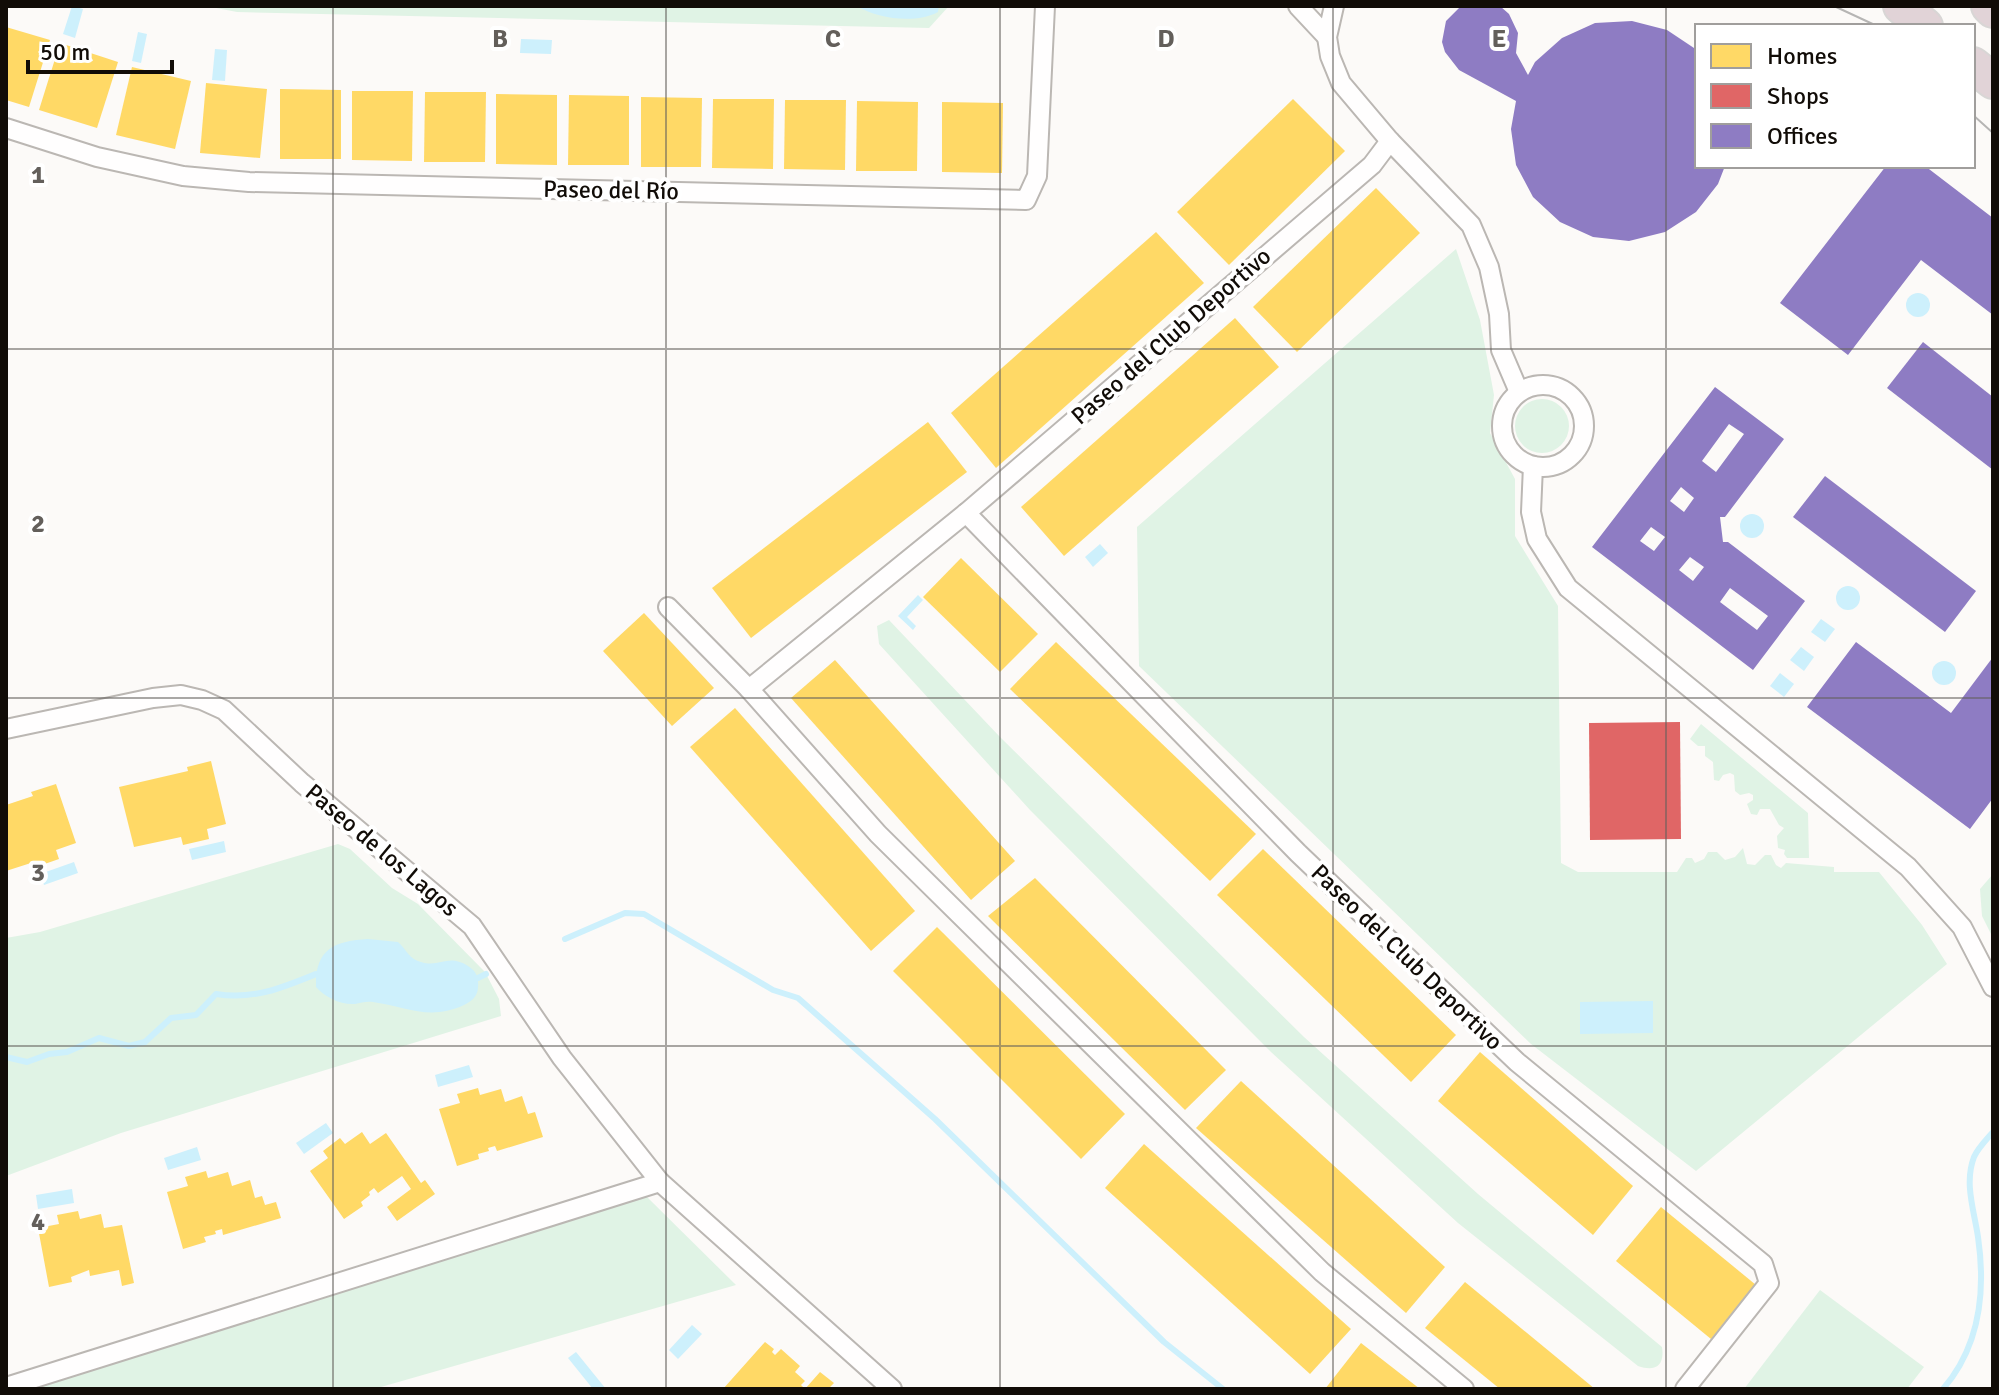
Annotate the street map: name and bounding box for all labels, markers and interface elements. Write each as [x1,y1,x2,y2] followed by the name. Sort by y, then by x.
[492,23,508,55] text: B
[825,23,841,55] text: C
[1157,23,1175,55] text: D
[1492,23,1506,55] text: E
[28,24,172,74] scale bar
[1695,24,1975,168] legend
[40,37,90,67] text: 50 m
[1767,41,1837,71] text: Homes
[1767,81,1829,111] text: Shops
[1767,121,1838,151] text: Offices
[31,159,45,191] text: 1
[543,174,679,206] street label: Paseo del Río
[1065,241,1277,431] street label: Paseo del Club Deportivo
[31,508,45,540] text: 2
[299,777,465,923] street label: Paseo de los Lagos
[31,857,45,889] text: 3
[1305,858,1509,1056] street label: Paseo del Club Deportivo
[31,1206,45,1238] text: 4

